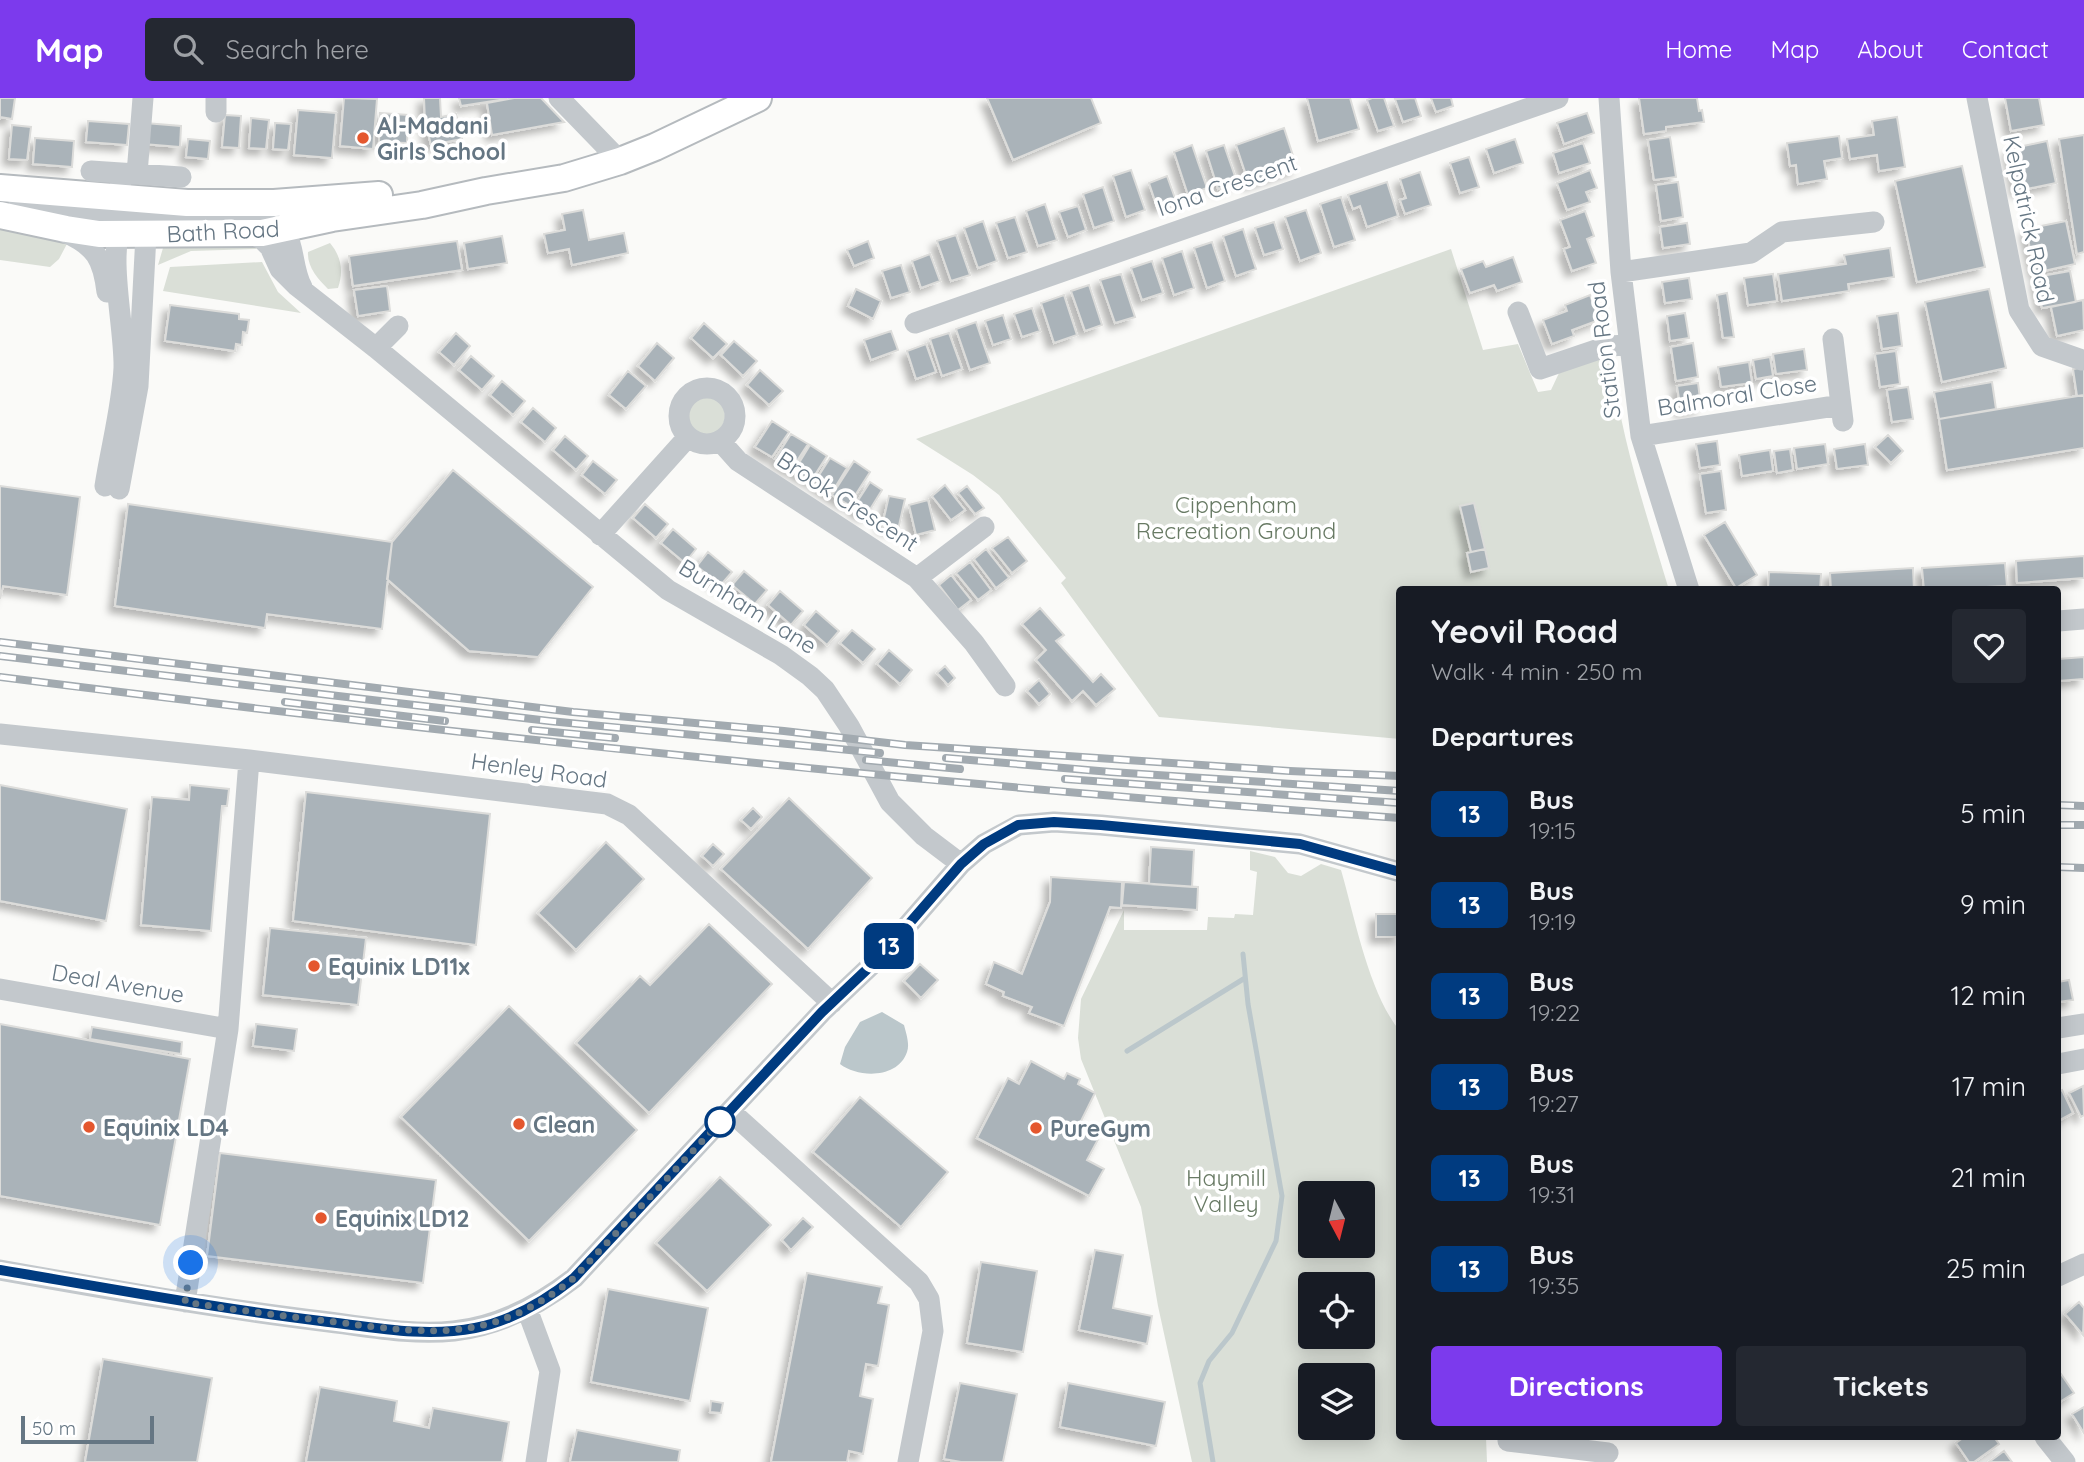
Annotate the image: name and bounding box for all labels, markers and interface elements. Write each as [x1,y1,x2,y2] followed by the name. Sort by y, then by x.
[145,18,635,81] search box
[35,29,103,70] text: Map
[169,30,207,68] icon: search
[225,33,369,66] text: Search here
[1665,34,1732,64] text: Home
[1770,34,1819,64] text: Map
[1857,34,1924,64] text: About
[1962,34,2049,64] text: Contact
[377,111,506,166] place label: Al-Madani Girls School
[355,130,371,146] marker: Al-Madani Girls School
[1997,133,2061,305] street label: Kelpatrick Road
[1153,147,1301,223] street label: Iona Crescent
[166,214,280,248] street label: Bath Road
[1581,280,1627,420] street label: Station Road
[1655,368,1819,422] street label: Balmoral Close
[772,444,924,558] street label: Brook Crescent
[1136,490,1336,545] park label: Cippenham Recreation Ground
[674,552,822,660] street label: Burnham Lane
[1952,609,2026,683] button: heart
[1431,610,1618,651] text: Yeovil Road
[1431,657,1642,686] text: Walk · 4 min · 250 m
[1431,720,1574,753] text: Departures
[469,746,609,794] street label: Henley Road
[1529,783,1574,816] text: Bus
[1960,797,2026,830] text: 5 min
[1458,799,1481,829] text: 13
[1529,816,1576,845] text: 19:15
[1529,874,1574,907] text: Bus
[1960,888,2026,921] text: 9 min
[1458,890,1481,920] text: 13
[1529,907,1576,936] text: 19:19
[858,923,920,969] line badge: 13
[878,931,900,961] text: 13
[328,952,470,981] place label: Equinix LD11x
[50,957,186,1009] street label: Deal Avenue
[306,958,322,974] marker: Equinix LD11x
[1529,965,1574,998] text: Bus
[1951,979,2026,1012] text: 12 min
[1458,981,1481,1011] text: 13
[1529,998,1580,1027] text: 19:22
[1529,1056,1574,1089] text: Bus
[1952,1070,2026,1103] text: 17 min
[1458,1072,1481,1102] text: 13
[1529,1089,1579,1118] text: 19:27
[705,1107,735,1137] unlabelled marker
[533,1110,595,1139] place label: Clean
[103,1113,229,1142] place label: Equinix LD4
[1050,1114,1151,1143] place label: PureGym
[511,1116,527,1132] marker: Clean
[81,1119,97,1135] marker: Equinix LD4
[1028,1120,1044,1136] marker: PureGym
[1529,1147,1574,1180] text: Bus
[1951,1161,2026,1194] text: 21 min
[1186,1163,1266,1218] park label: Haymill Valley
[1458,1163,1481,1193] text: 13
[1529,1180,1575,1209] text: 19:31
[1298,1181,1376,1258] north arrow
[1298,1181,1375,1440] map controls
[335,1204,470,1233] place label: Equinix LD12
[313,1210,329,1226] marker: Equinix LD12
[1529,1238,1574,1271] text: Bus
[173,1245,208,1280] your location
[1946,1252,2026,1285] text: 25 min
[1458,1254,1481,1284] text: 13
[1529,1271,1579,1300] text: 19:35
[1298,1272,1375,1349] button: locate
[1431,1346,1722,1426] button: Directions
[1736,1346,2026,1426] button: Tickets
[1298,1363,1375,1440] button: layers
[21,1413,154,1445] scale bar
[32,1416,76,1440] text: 50 m

